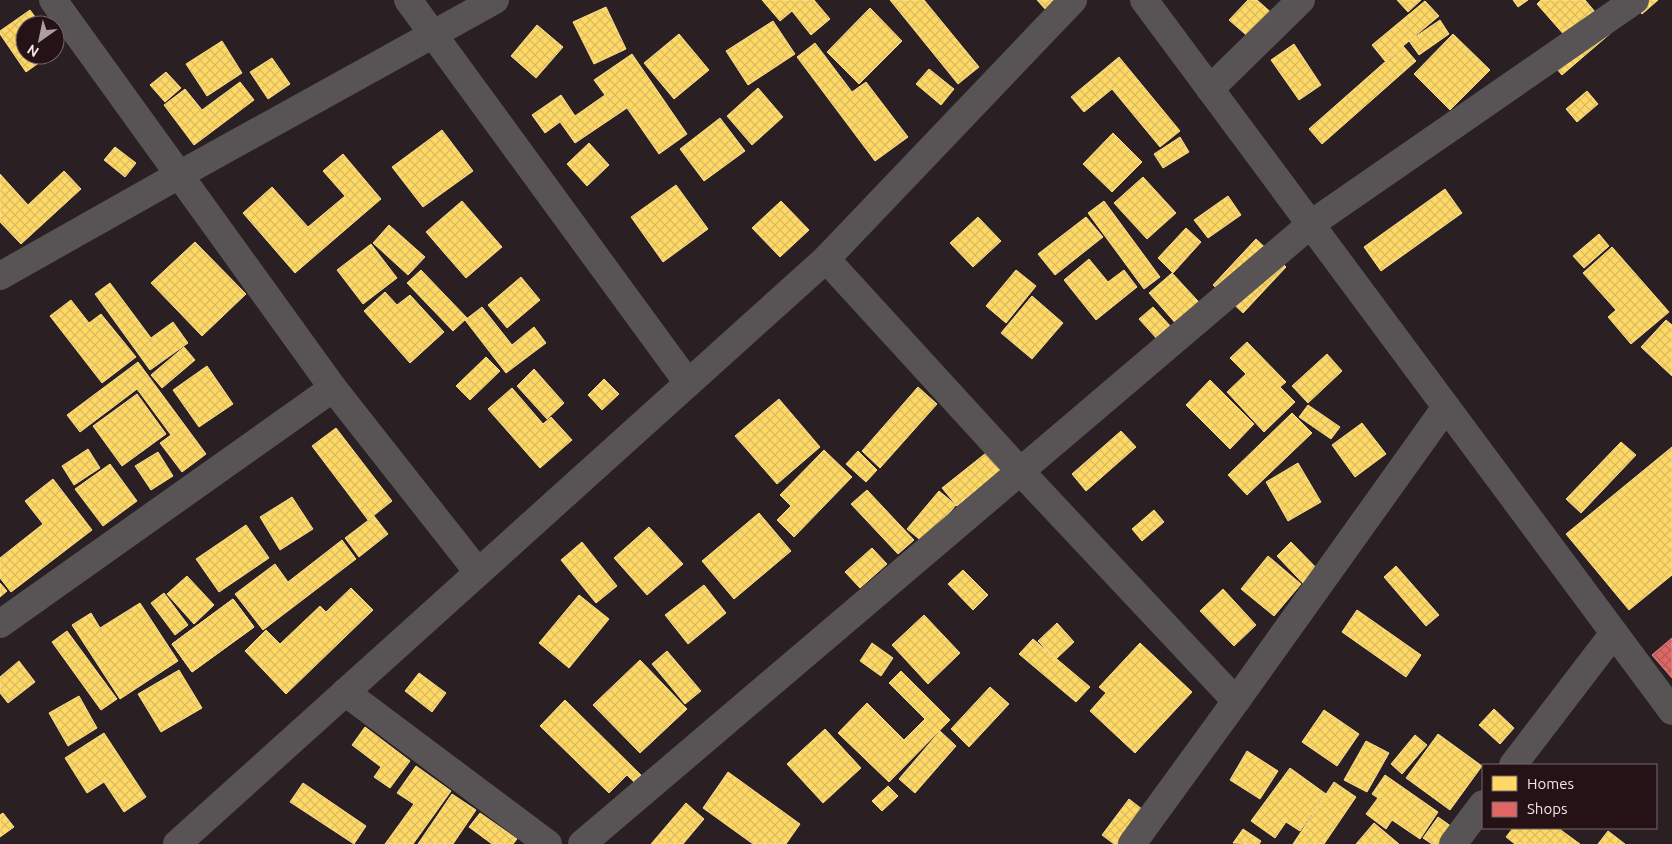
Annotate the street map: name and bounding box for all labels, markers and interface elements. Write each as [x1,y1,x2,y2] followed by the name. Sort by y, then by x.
[15,15,65,65] north arrow
[24,41,42,60] text: N
[1482,764,1657,829] legend
[1527,775,1574,792] text: Homes
[1527,800,1568,817] text: Shops

